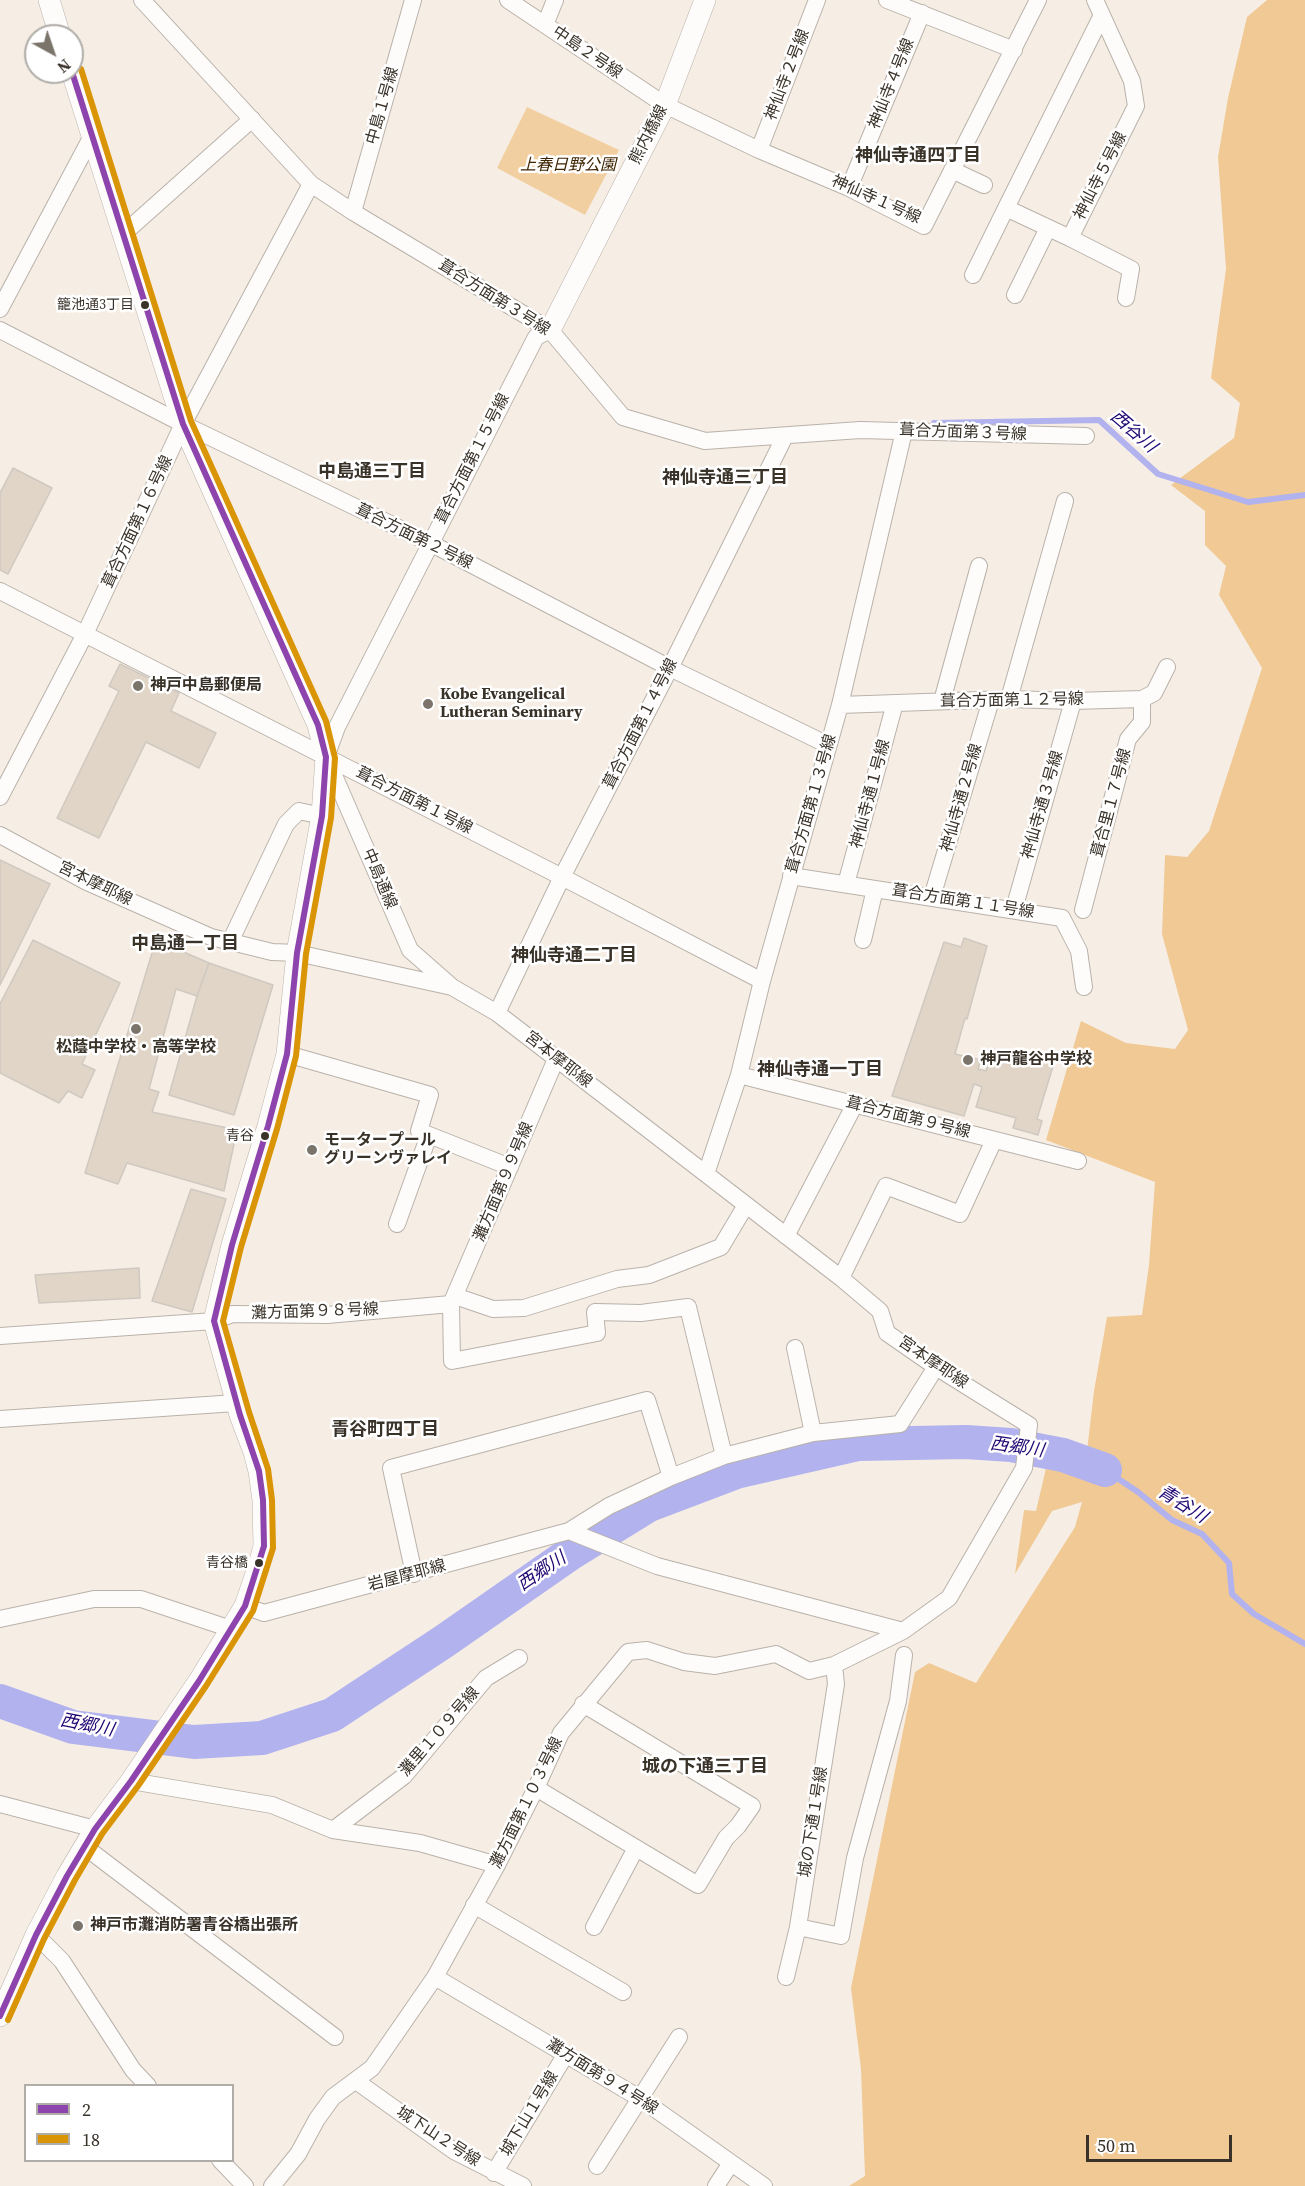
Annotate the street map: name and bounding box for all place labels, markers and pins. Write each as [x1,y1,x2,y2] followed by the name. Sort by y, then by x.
[57,297,134,313] place label: 籠池通3丁目
[139,299,151,311] marker: 籠池通3丁目
[150,676,262,696] place label: 神戸中島郵便局
[131,679,145,693] marker: 神戸中島郵便局
[440,685,583,723] place label: Kobe Evangelical Lutheran Seminary
[421,697,435,711] marker: Kobe Evangelical Lutheran Seminary
[129,1022,143,1036] marker: 松蔭中学校・高等学校
[56,1038,216,1058] place label: 松蔭中学校・高等学校
[980,1050,1092,1070] place label: 神戸龍谷中学校
[961,1053,975,1067] marker: 神戸龍谷中学校
[226,1128,254,1144] place label: 青谷
[259,1130,271,1142] marker: 青谷
[324,1131,452,1169] place label: モータープール グリーンヴァレイ
[305,1143,319,1157] marker: モータープール グリーンヴァレイ
[206,1555,248,1571] place label: 青谷橋
[253,1557,265,1569] marker: 青谷橋
[90,1916,298,1936] place label: 神戸市灘消防署青谷橋出張所
[71,1919,85,1933] marker: 神戸市灘消防署青谷橋出張所

